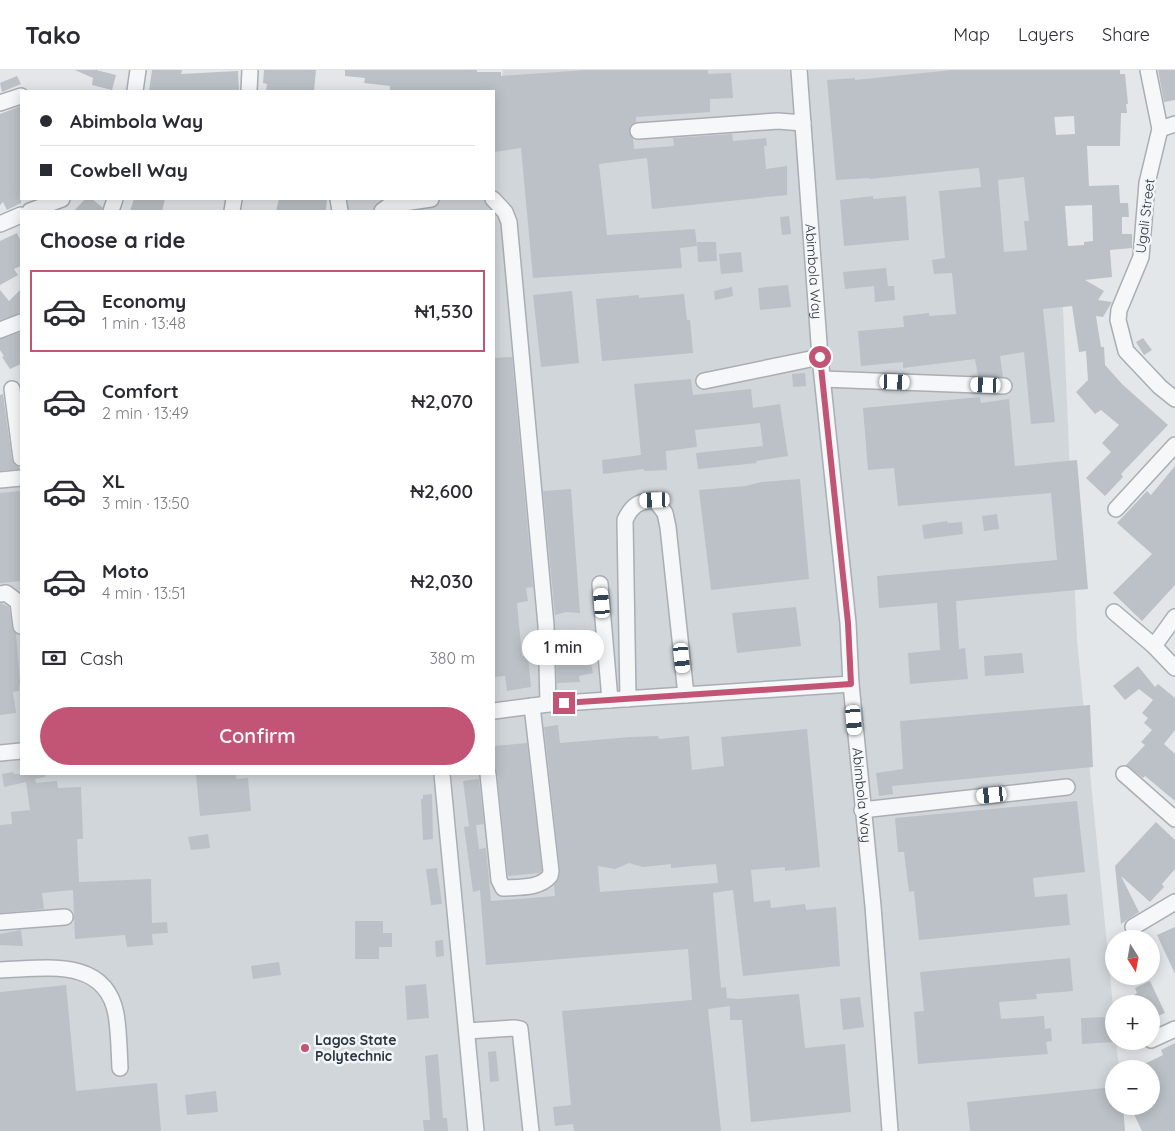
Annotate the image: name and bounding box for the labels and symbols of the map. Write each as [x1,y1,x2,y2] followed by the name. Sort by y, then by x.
[1131,177,1159,255] street label: Ugali Street
[801,223,826,320] street label: Abimbola Way
[809,346,831,368] route start
[879,374,910,390] car
[970,377,1001,393] car
[639,492,670,508] car
[593,587,610,619] car
[523,630,605,666] callout: 1 min
[672,642,691,674] car
[553,692,575,714] route end
[845,704,862,736] car
[848,747,876,844] street label: Abimbola Way
[976,786,1007,804] car
[1105,930,1160,985] north arrow
[315,1031,397,1065] place label: Lagos State Polytechnic
[299,1042,311,1054] marker: Lagos State Polytechnic

